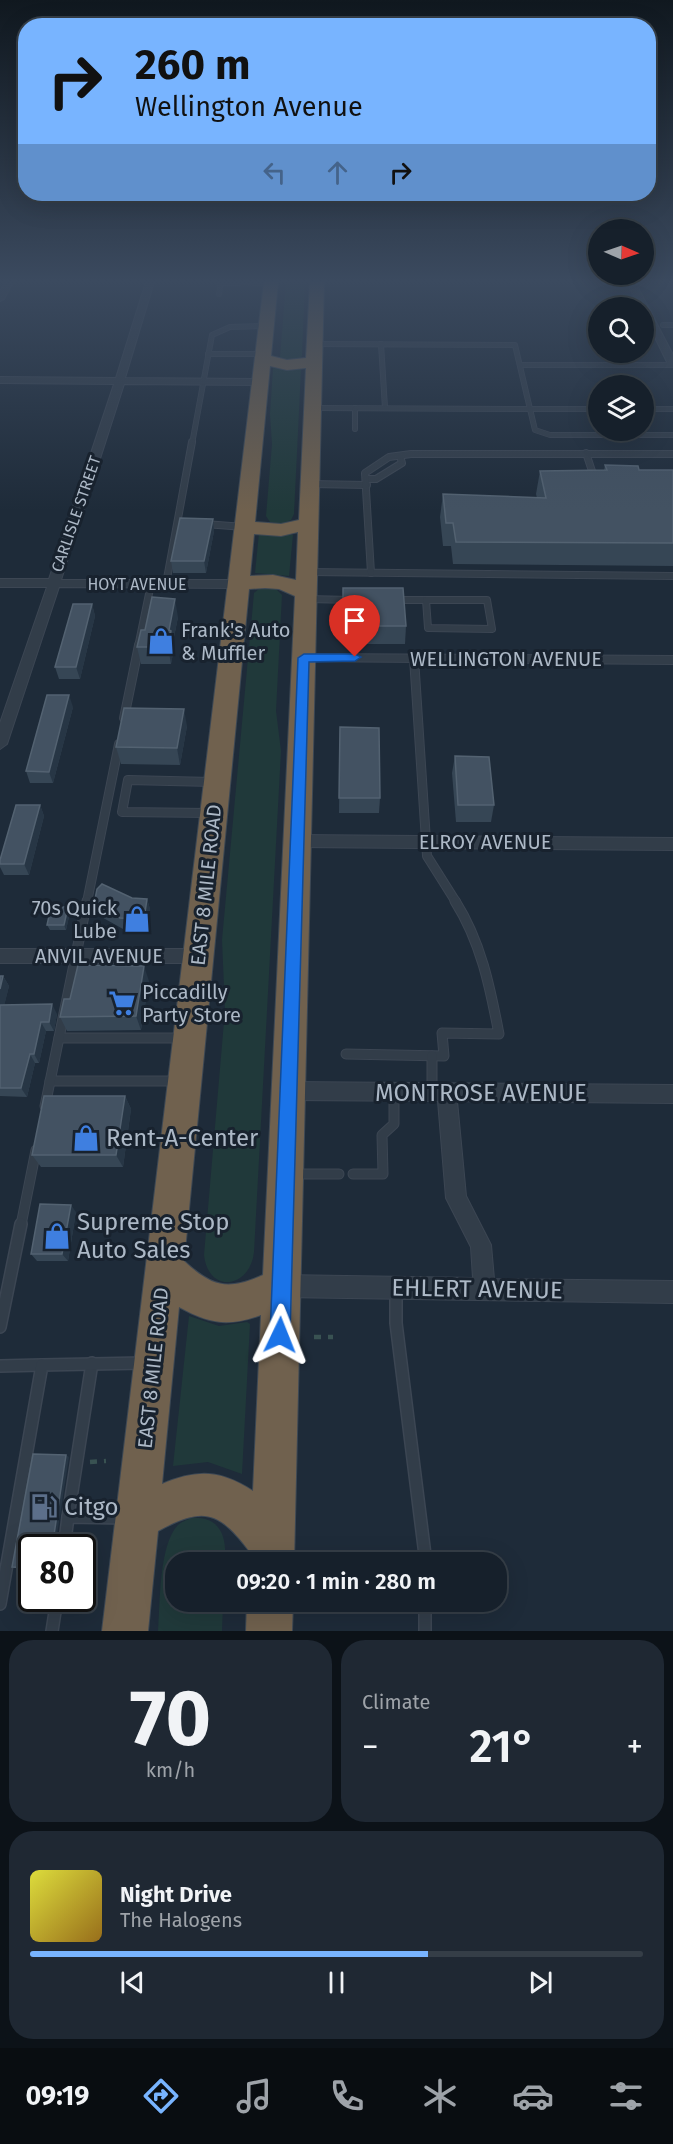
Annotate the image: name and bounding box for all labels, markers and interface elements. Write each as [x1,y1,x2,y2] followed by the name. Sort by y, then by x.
[135,40,250,90] text: 260 m
[36,42,114,120] icon: right
[135,91,363,123] text: Wellington Avenue
[258,156,291,189] icon: left
[321,156,354,189] icon: ahead
[384,156,417,189] icon: right
[588,219,654,285] north arrow
[588,219,654,441] map controls
[588,297,654,363] button: search
[588,375,654,441] button: layers
[47,453,105,575] street label: CARLISLE STREET
[87,575,187,594] street label: HOYT AVENUE
[329,595,380,657] pin
[338,604,371,637] icon: arrive
[181,618,291,665] place label: Frank's Auto & Muffler
[146,626,176,656] shop icon: Frank's Auto & Muffler
[410,647,602,671] street label: WELLINGTON AVENUE
[186,803,226,967] street label: EAST 8 MILE ROAD
[419,830,551,854] street label: ELROY AVENUE
[32,896,118,943] place label: 70s Quick Lube
[122,904,152,934] shop icon: 70s Quick Lube
[35,944,163,968] street label: ANVIL AVENUE
[142,980,241,1027] place label: Piccadilly Party Store
[107,988,137,1018] supermarket icon: Piccadilly Party Store
[375,1079,587,1107] street label: MONTROSE AVENUE
[71,1123,101,1153] shop icon: Rent-A-Center
[106,1124,259,1152] place label: Rent-A-Center
[77,1208,230,1264] place label: Supreme Stop Auto Sales
[42,1221,72,1251] shop icon: Supreme Stop Auto Sales
[391,1274,563,1304] street label: EHLERT AVENUE
[133,1286,173,1450] street label: EAST 8 MILE ROAD
[248,1303,312,1367] position arrow
[29,1492,59,1522] fuel station icon: Citgo
[64,1493,119,1521] place label: Citgo
[18,1534,96,1612] speed limit sign: 80
[236,1568,436,1595] text: 09:20 · 1 min · 280 m
[130,1672,211,1766] text: 70
[362,1690,430,1714] text: Climate
[470,1720,536,1774] text: 21°
[362,1727,379,1767] text: −
[627,1727,643,1767] text: +
[146,1758,195,1782] text: km/h
[120,1881,232,1908] text: Night Drive
[120,1908,242,1932] text: The Halogens
[116,1966,149,1999] icon: previous
[320,1966,353,1999] icon: pause
[524,1966,557,1999] icon: next
[140,2075,182,2117] icon: directions
[233,2075,275,2117] icon: music
[326,2075,368,2117] icon: phone
[419,2075,461,2117] icon: climate
[512,2075,554,2117] icon: car
[605,2075,647,2117] icon: filters
[26,2080,89,2112] text: 09:19

